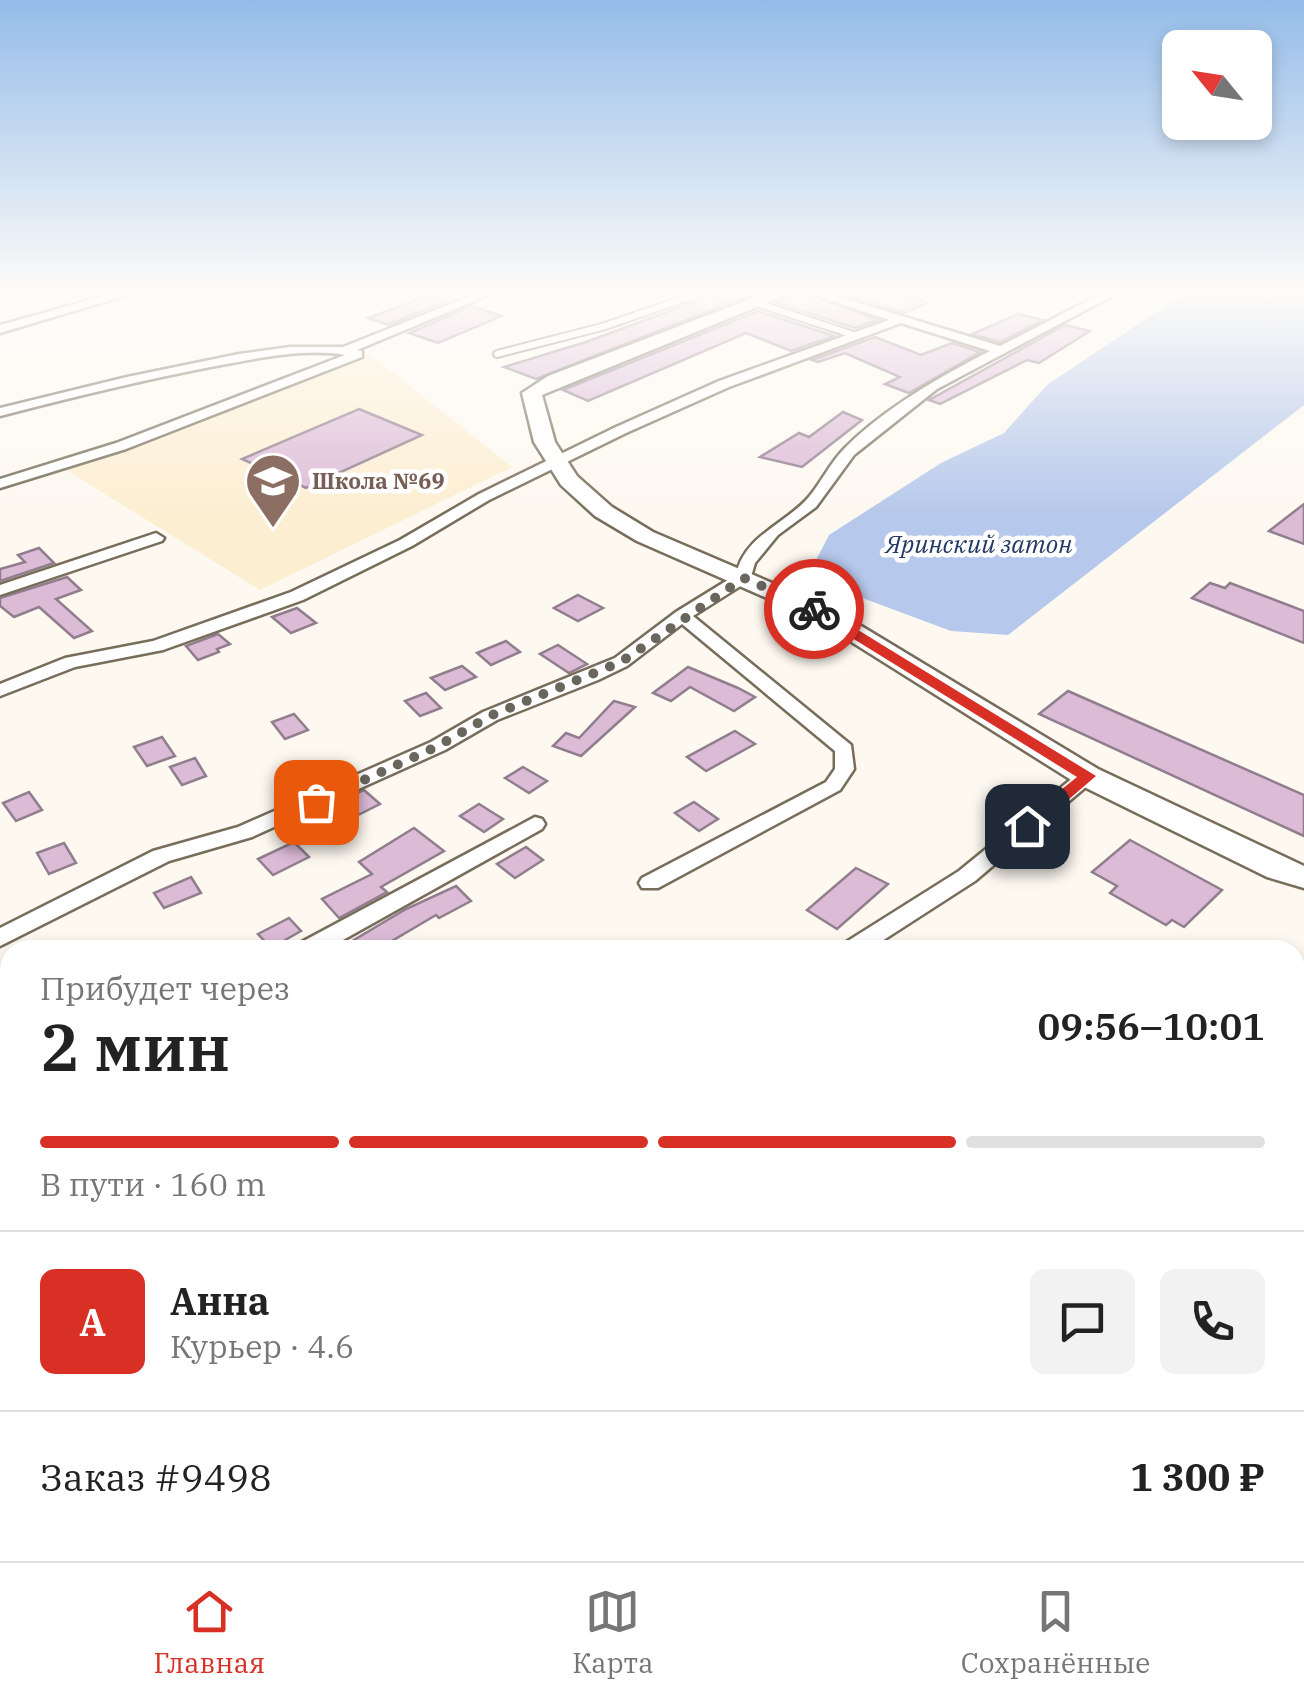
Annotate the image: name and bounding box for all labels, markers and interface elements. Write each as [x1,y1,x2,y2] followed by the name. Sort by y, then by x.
[1162,30,1272,140] north arrow
[1162,30,1272,140] map controls
[243,451,303,530] school or university icon: Школа №69
[312,466,445,495] place label: Школа №69
[884,527,1072,560] water label: Яринский затон
[764,559,864,659] courier
[787,582,842,637] icon: bike
[274,760,359,845] pin
[289,775,344,830] icon: bag
[985,784,1070,869] pin
[1000,799,1055,854] icon: home
[40,967,290,1009] text: Прибудет через
[1038,1001,1265,1050] text: 09:56–10:01
[40,1004,230,1089] text: 2 мин
[40,1163,266,1205] text: В пути · 160 m
[1030,1269,1135,1374] button: chat
[1160,1269,1265,1374] button: phone
[170,1276,270,1325] text: Анна
[79,1297,106,1346] text: А
[170,1325,354,1367] text: Курьер · 4.6
[40,1452,272,1501] text: Заказ #9498
[1130,1452,1265,1501] text: 1 300 ₽
[154,1584,265,1681] tab: Главная
[572,1584,654,1681] tab: Карта
[961,1584,1150,1681] tab: Сохранённые

